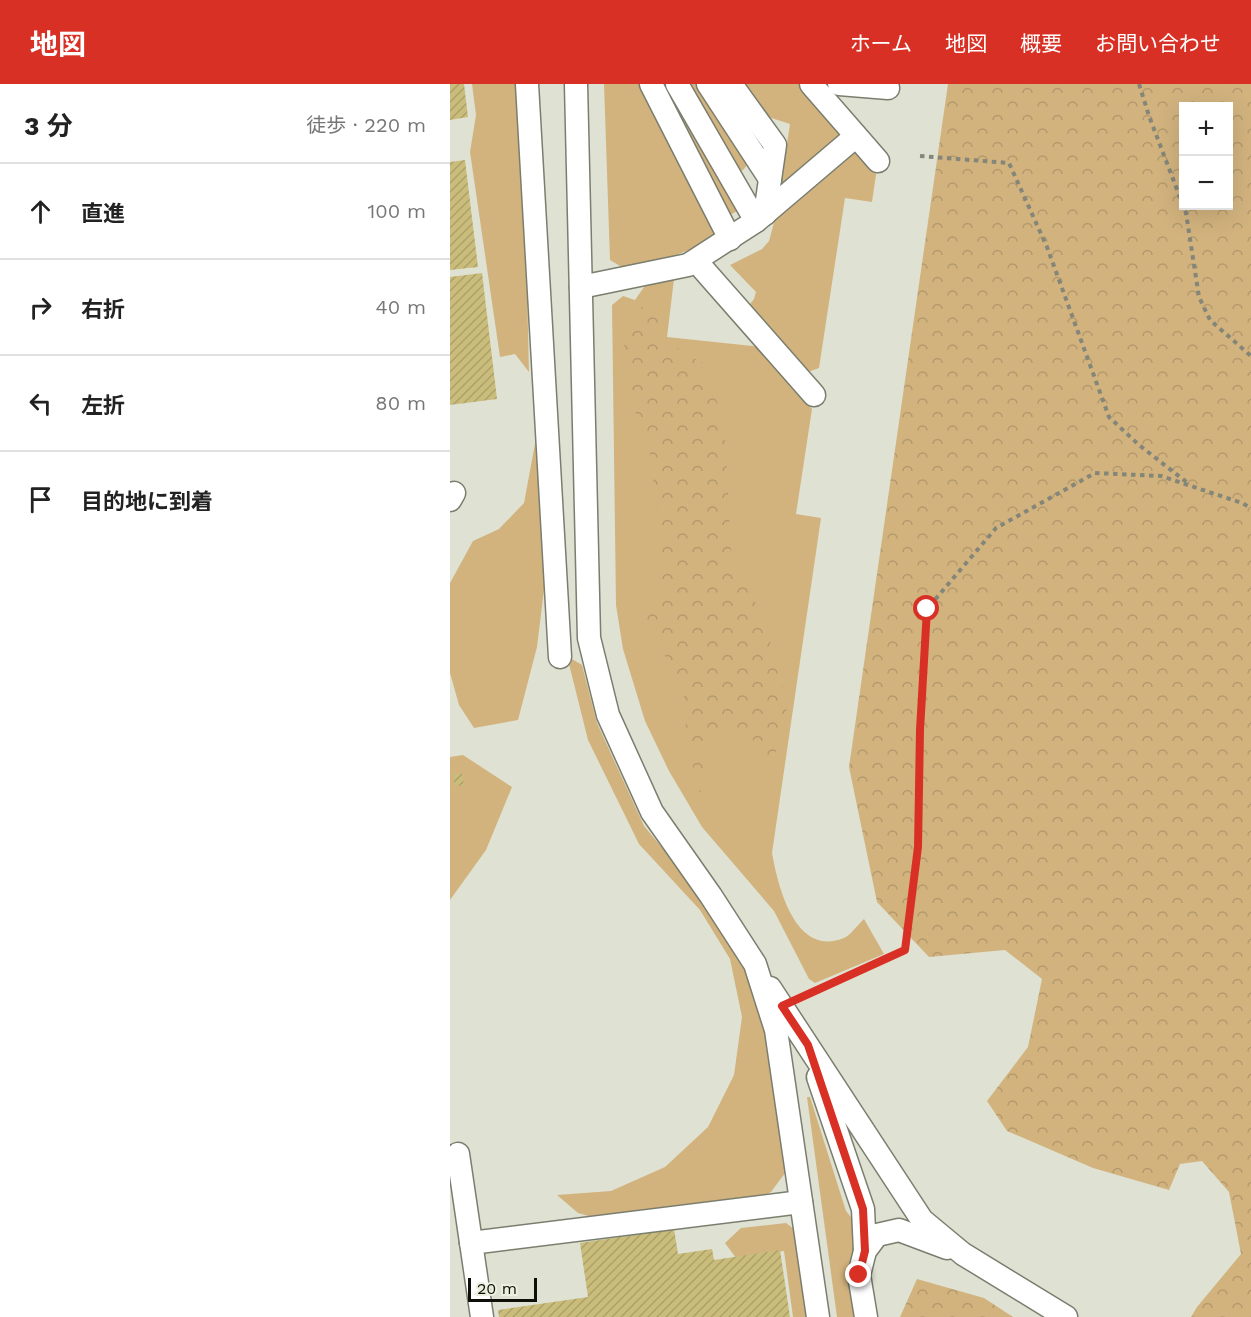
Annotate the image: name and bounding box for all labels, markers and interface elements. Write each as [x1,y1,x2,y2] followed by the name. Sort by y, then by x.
[30,28,86,61] text: 地図
[850,31,912,56] text: ホーム
[945,31,987,56] text: 地図
[1020,31,1062,56] text: 概要
[1095,31,1221,56] text: お問い合わせ
[1179,102,1233,210] map controls
[1179,102,1233,156] button: +
[24,111,73,141] text: 3 分
[306,113,426,137] text: 徒歩 · 220 m
[1179,156,1233,210] button: −
[24,195,57,228] icon: ahead
[367,199,426,223] text: 100 m
[81,201,125,226] text: 直進
[24,291,57,324] icon: right
[375,295,426,319] text: 40 m
[81,297,125,322] text: 右折
[24,387,57,420] icon: left
[375,391,426,415] text: 80 m
[81,393,125,418] text: 左折
[24,483,57,516] icon: arrive
[81,489,213,514] text: 目的地に到着
[913,595,939,621] route start
[845,1261,871,1287] route end
[468,1275,537,1302] scale bar
[477,1279,517,1298] text: 20 m

